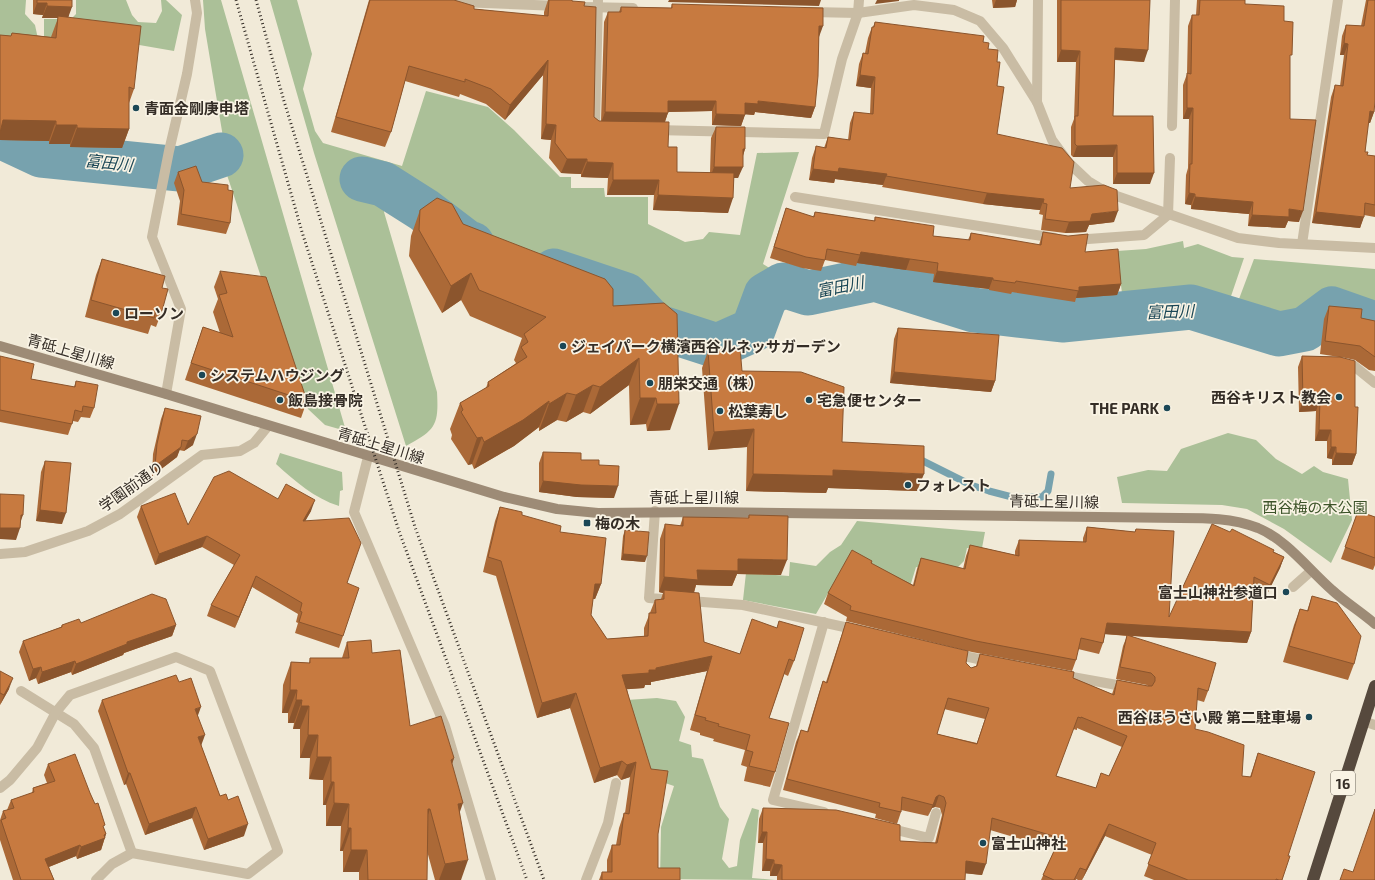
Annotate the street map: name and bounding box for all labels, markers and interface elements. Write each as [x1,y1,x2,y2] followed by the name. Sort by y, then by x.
[144,99,249,117] place label: 青面金剛庚申塔
[131,103,141,113] marker: 青面金剛庚申塔
[84,150,136,174] water label: 富田川
[815,272,867,300] water label: 富田川
[1146,301,1196,321] water label: 富田川
[124,304,184,322] place label: ローソン
[111,308,121,318] marker: ローソン
[25,330,117,372] street label: 青砥上星川線
[571,337,841,355] place label: ジェイパーク横濱西谷ルネッサガーデン
[558,341,568,351] marker: ジェイパーク横濱西谷ルネッサガーデン
[210,366,345,384] place label: システムハウジング
[197,370,207,380] marker: システムハウジング
[658,374,763,392] place label: 朋栄交通（株）
[645,378,655,388] marker: 朋栄交通（株）
[1211,388,1331,406] place label: 西谷キリスト教会
[288,391,363,409] place label: 飯島接骨院
[817,391,922,409] place label: 宅急便センター
[1334,392,1344,402] marker: 西谷キリスト教会
[275,395,285,405] marker: 飯島接骨院
[804,395,814,405] marker: 宅急便センター
[1090,399,1159,417] place label: THE PARK
[728,402,788,420] place label: 松葉寿し
[1162,403,1172,413] marker: THE PARK
[715,406,725,416] marker: 松葉寿し
[335,423,427,467] street label: 青砥上星川線
[95,457,167,515] street label: 学園前通り
[916,476,991,494] place label: フォレスト
[903,480,913,490] marker: フォレスト
[649,488,739,506] street label: 青砥上星川線
[1009,491,1099,511] street label: 青砥上星川線
[1262,498,1368,516] park label: 西谷梅の木公園
[595,514,640,532] place label: 梅の木
[582,518,592,528] marker: 梅の木
[1158,583,1278,601] place label: 富士山神社参道口
[1281,587,1291,597] marker: 富士山神社参道口
[1118,708,1301,726] place label: 西谷ほうさい殿 第二駐車場
[1304,712,1314,722] marker: 西谷ほうさい殿 第二駐車場
[1331,771,1355,795] road number: 16
[991,834,1066,852] place label: 富士山神社
[978,838,988,848] marker: 富士山神社

